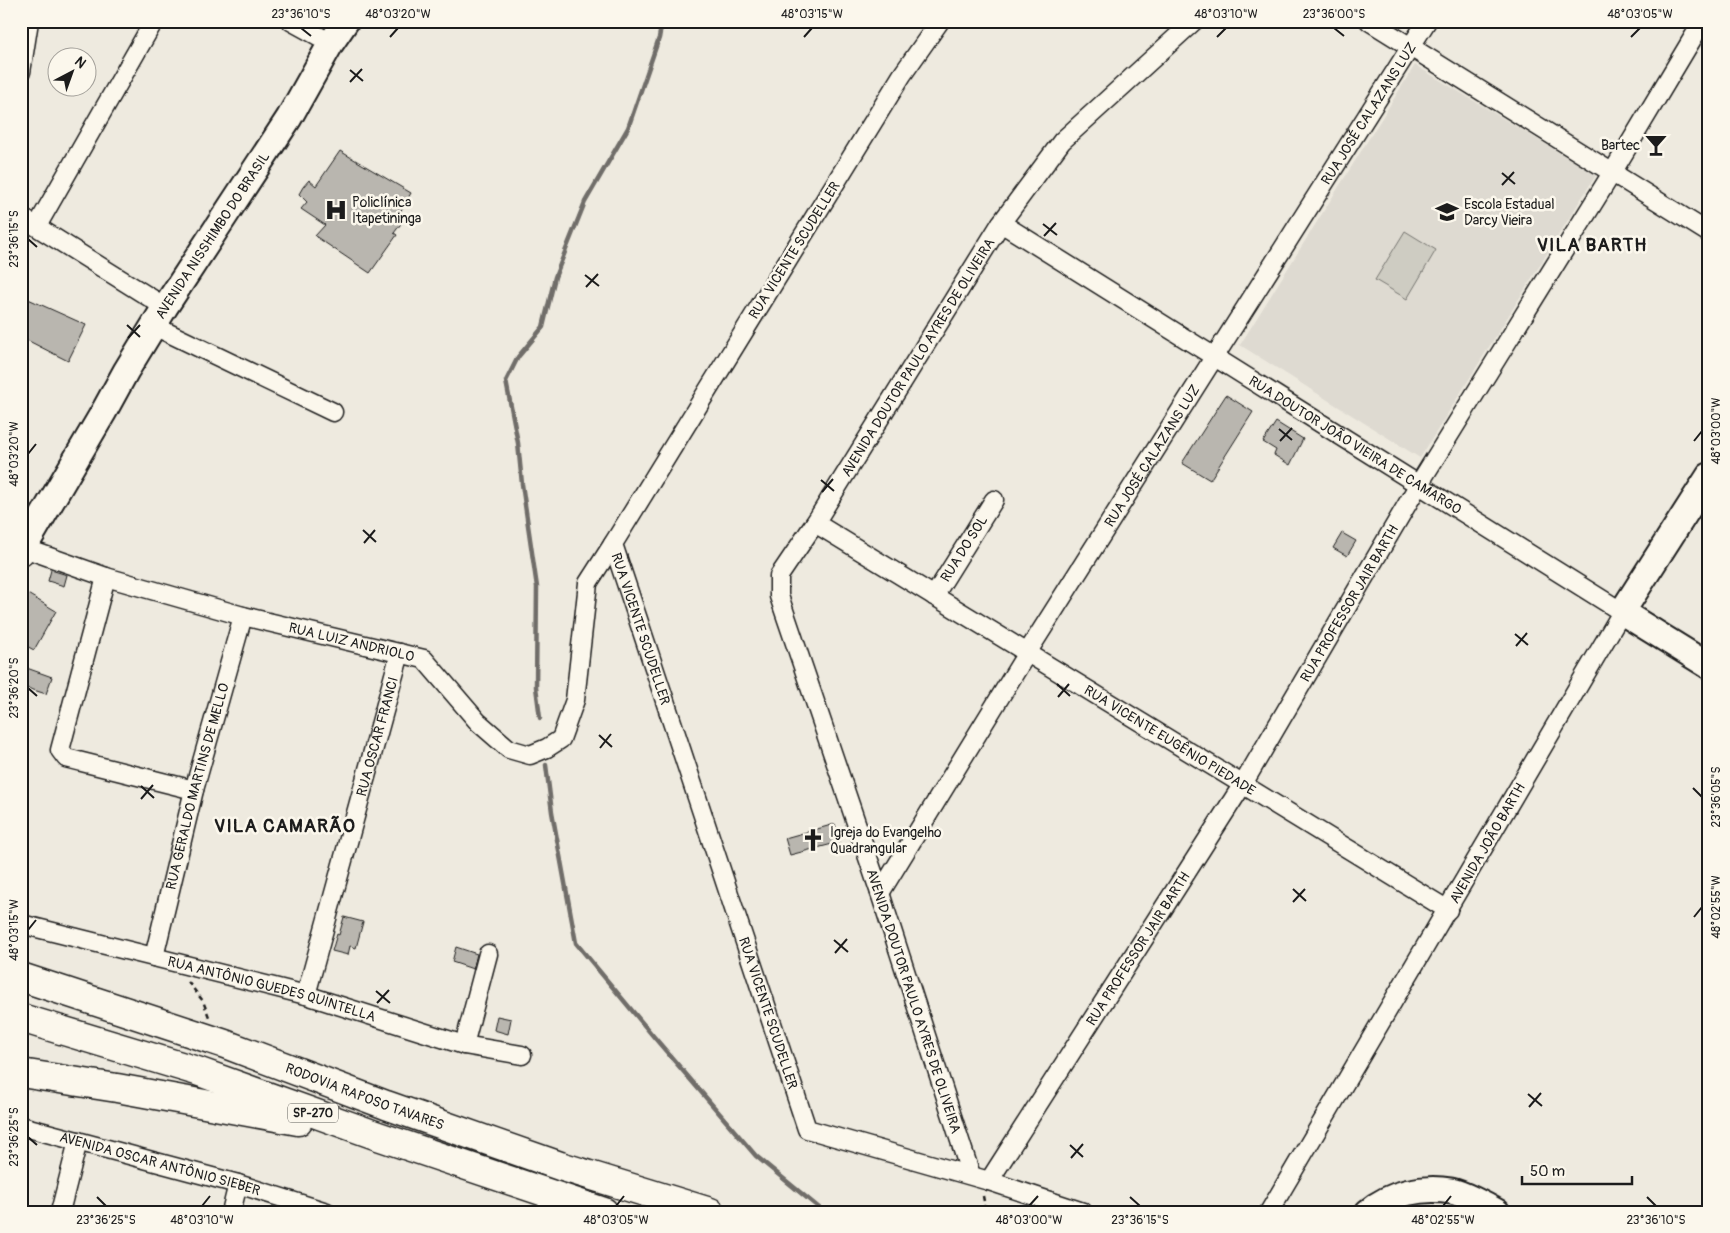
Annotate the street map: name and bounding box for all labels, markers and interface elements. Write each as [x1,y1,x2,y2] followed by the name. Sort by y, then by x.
[271,7,331,22] text: 23°36'10"S
[365,7,431,22] text: 48°03'20"W
[781,7,843,22] text: 48°03'15"W
[1194,7,1258,22] text: 48°03'10"W
[1303,7,1365,22] text: 23°36'00"S
[1607,7,1673,22] text: 48°03'05"W
[1318,39,1420,188] street label: RUA JOSÉ CALAZANS LUZ
[48,48,98,98] north arrow
[71,53,89,72] text: N
[1643,132,1669,158] bar icon: Bartec
[1601,137,1640,154] place label: Bartec
[152,149,273,322] street label: AVENIDA NISSHIMBO DO BRASIL
[745,178,844,322] street label: RUA VICENTE SCUDELLER
[352,194,421,227] place label: Policlínica Itapetininga
[1464,196,1554,229] place label: Escola Estadual Darcy Vieira
[323,197,349,223] hospital icon: Policlínica Itapetininga
[1434,199,1460,225] school or university icon: Escola Estadual Darcy Vieira
[7,210,22,268] text: 23°36'15"S
[1537,233,1647,257] district label: VILA BARTH
[838,235,998,480] street label: AVENIDA DOUTOR PAULO AYRES DE OLIVEIRA
[1246,372,1464,518] street label: RUA DOUTOR JOÃO VIEIRA DE CAMARGO
[1101,381,1204,530] street label: RUA JOSÉ CALAZANS LUZ
[1709,397,1724,465] text: 48°03'00"W
[7,421,22,487] text: 48°03'20"W
[937,512,991,585] street label: RUA DO SOL
[1297,522,1402,685] street label: RUA PROFESSOR JAIR BARTH
[607,551,674,707] street label: RUA VICENTE SCUDELLER
[287,619,416,665] street label: RUA LUIZ ANDRIOLO
[7,657,22,719] text: 23°36'20"S
[353,675,402,798] street label: RUA OSCAR FRANCI
[162,681,233,891] street label: RUA GERALDO MARTINS DE MELLO
[1081,682,1258,799] street label: RUA VICENTE EUGÊNIO PIEDADE
[1709,767,1724,827] text: 23°36'05"S
[1446,780,1529,906] street label: AVENIDA JOÃO BARTH
[214,814,356,838] district label: VILA CAMARÃO
[830,824,942,857] place label: Igreja do Evangelho Quadrangular
[800,827,826,853] church icon: Igreja do Evangelho Quadrangular
[863,867,964,1136] street label: AVENIDA DOUTOR PAULO AYRES DE OLIVEIRA
[1083,869,1194,1029] street label: RUA PROFESSOR JAIR BARTH
[1709,875,1724,939] text: 48°02'55"W
[7,899,22,961] text: 48°03'15"W
[735,935,801,1091] street label: RUA VICENTE SCUDELLER
[166,953,378,1026] street label: RUA ANTÔNIO GUEDES QUINTELLA
[283,1060,446,1134] street label: RODOVIA RAPOSO TAVARES
[288,1104,338,1122] road number: SP-270
[7,1107,22,1167] text: 23°36'25"S
[58,1129,262,1200] street label: AVENIDA OSCAR ANTÔNIO SIEBER
[1522,1153,1632,1185] scale bar
[1530,1162,1565,1181] text: 50 m
[76,1213,136,1228] text: 23°36'25"S
[170,1213,234,1228] text: 48°03'10"W
[583,1213,649,1228] text: 48°03'05"W
[995,1213,1063,1228] text: 48°03'00"W
[1111,1213,1169,1228] text: 23°36'15"S
[1411,1213,1475,1228] text: 48°02'55"W
[1626,1213,1686,1228] text: 23°36'10"S

